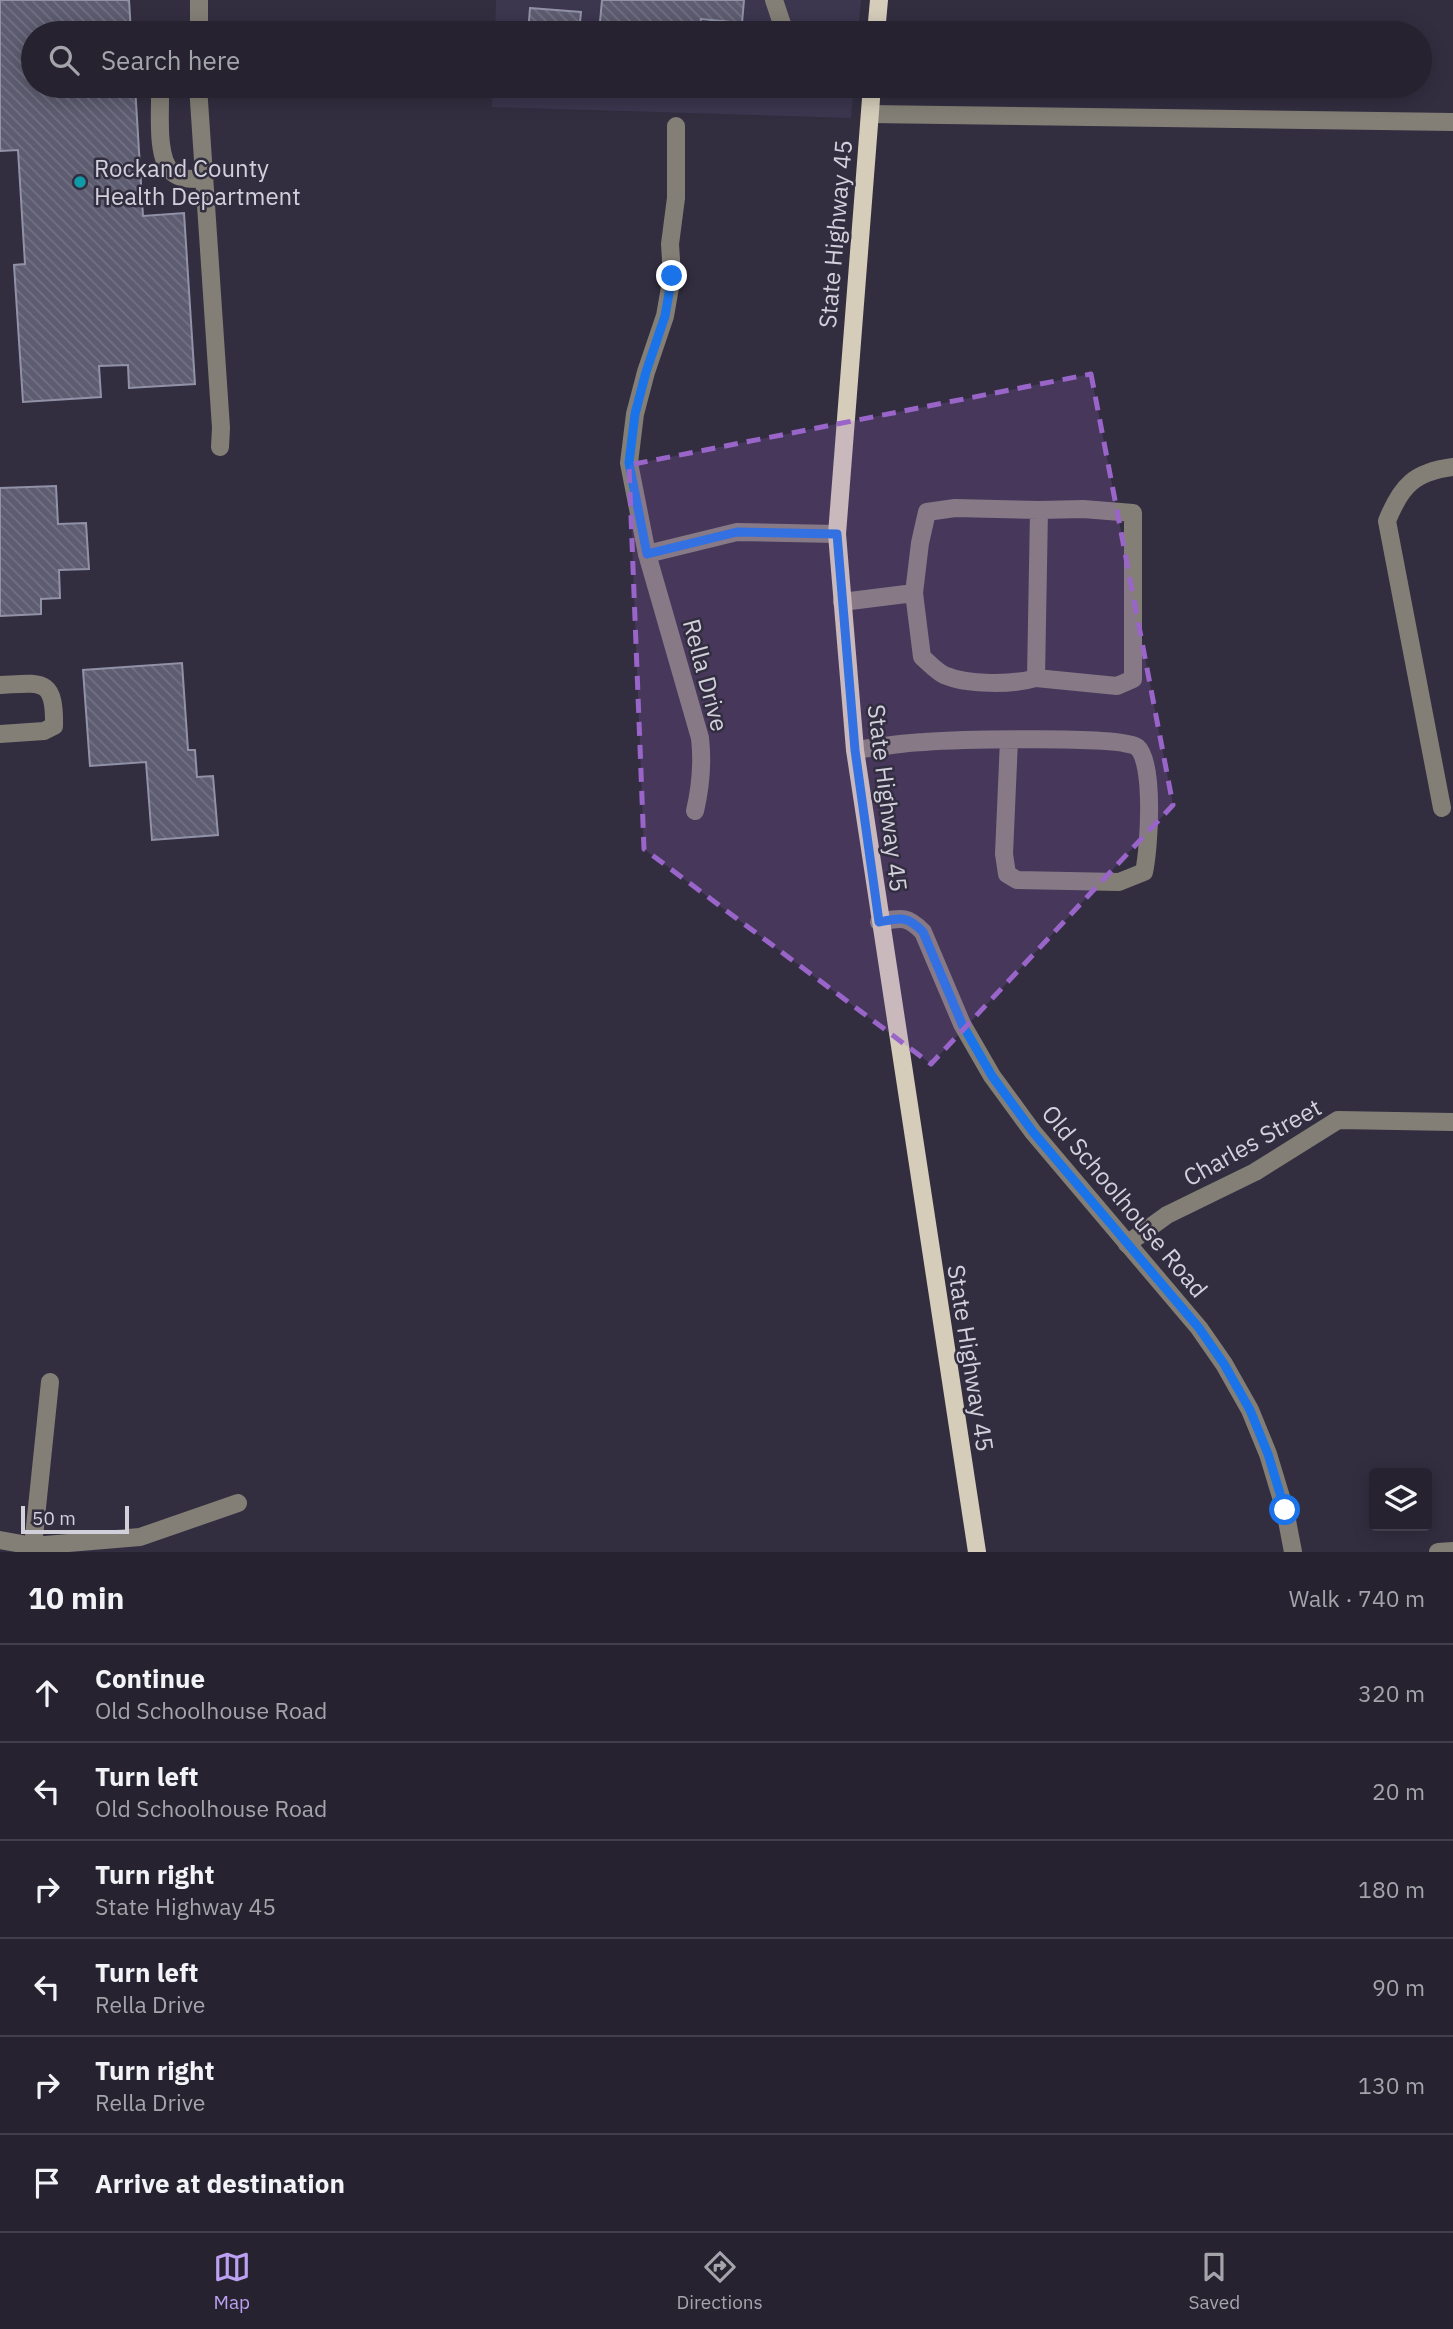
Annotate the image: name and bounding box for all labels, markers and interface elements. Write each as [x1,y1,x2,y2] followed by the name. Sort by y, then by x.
[21,21,1432,98] search box
[45,41,83,79] icon: search
[101,43,240,77] text: Search here
[811,139,859,329] street label: State Highway 45
[94,152,301,212] place label: Rockand County Health Department
[72,174,88,190] marker: Rockand County Health Department
[656,260,687,291] route end
[676,615,736,735] street label: Rella Drive
[861,702,915,894] street label: State Highway 45
[1177,1091,1327,1193] street label: Charles Street
[1035,1098,1215,1304] street label: Old Schoolhouse Road
[940,1262,1002,1454] street label: State Highway 45
[1369,1468,1432,1531] map controls
[1369,1468,1432,1531] button: layers
[1269,1494,1300,1525] route start
[21,1503,130,1535] scale bar
[32,1506,76,1530] text: 50 m
[28,1578,124,1617] text: 10 min
[1289,1583,1425,1613] text: Walk · 740 m
[95,1661,205,1695] text: Continue
[28,1674,66,1712] icon: ahead
[1358,1678,1425,1708] text: 320 m
[95,1695,327,1725] text: Old Schoolhouse Road
[95,1759,198,1793] text: Turn left
[28,1772,66,1810] icon: left
[1372,1776,1425,1806] text: 20 m
[95,1793,327,1823] text: Old Schoolhouse Road
[95,1857,214,1891] text: Turn right
[28,1870,66,1908] icon: right
[1358,1874,1425,1904] text: 180 m
[95,1891,276,1921] text: State Highway 45
[95,1955,198,1989] text: Turn left
[28,1968,66,2006] icon: left
[1372,1972,1425,2002] text: 90 m
[95,1989,206,2019] text: Rella Drive
[95,2053,214,2087] text: Turn right
[28,2066,66,2104] icon: right
[1358,2070,1425,2100] text: 130 m
[95,2087,206,2117] text: Rella Drive
[28,2164,66,2202] icon: arrive
[95,2166,345,2200] text: Arrive at destination
[213,2248,251,2314] tab: Map
[676,2248,763,2314] tab: Directions
[1189,2248,1240,2314] tab: Saved

